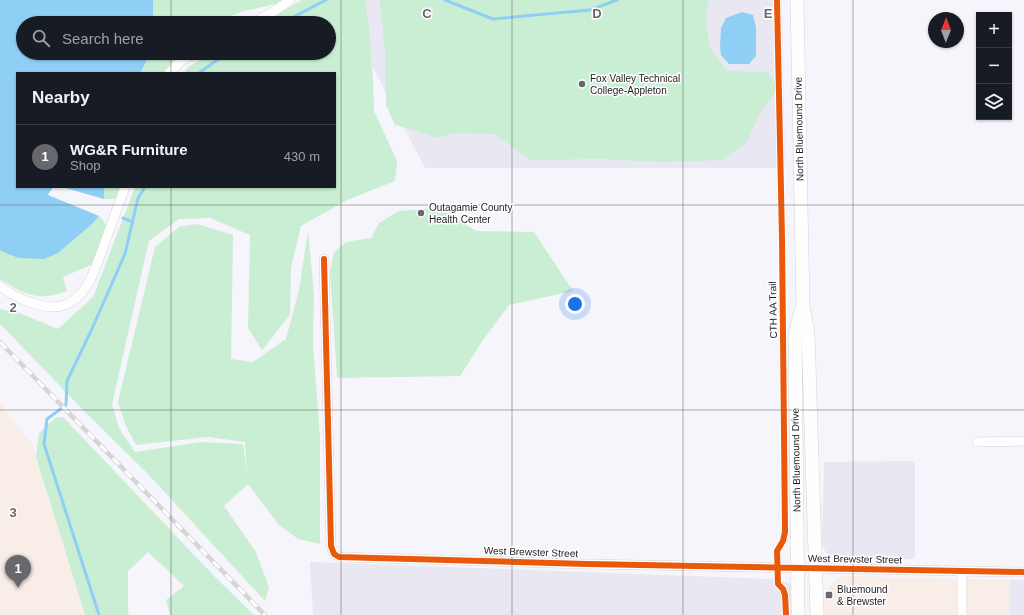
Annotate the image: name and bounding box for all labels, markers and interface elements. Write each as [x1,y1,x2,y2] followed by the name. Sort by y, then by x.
[422,6,432,21] text: C
[592,6,602,21] text: D
[764,6,773,21] text: E
[928,12,964,48] north arrow
[976,12,1012,120] map controls
[976,12,1012,48] button: +
[16,16,336,60] search box
[30,27,52,49] icon: search
[62,30,144,47] text: Search here
[976,48,1012,84] button: −
[590,73,680,96] place label: Fox Valley Technical College-Appleton
[793,77,805,181] street label: North Bluemound Drive
[577,79,587,89] marker: Fox Valley Technical College-Appleton
[976,84,1012,120] button: layers
[32,88,90,107] text: Nearby
[70,141,188,158] text: WG&R Furniture
[41,149,49,164] text: 1
[284,149,320,164] text: 430 m
[70,158,100,173] text: Shop
[429,202,512,225] place label: Outagamie County Health Center
[416,208,426,218] marker: Outagamie County Health Center
[767,281,779,339] street label: CTH AA Trail
[565,294,585,314] your location
[9,300,17,315] text: 2
[790,408,802,512] street label: North Bluemound Drive
[9,505,17,520] text: 3
[484,545,579,559] street label: West Brewster Street
[808,553,902,565] street label: West Brewster Street
[5,555,31,588] pin: 1
[837,584,888,607] place label: Bluemound & Brewster
[824,590,834,600] marker: Bluemound & Brewster

